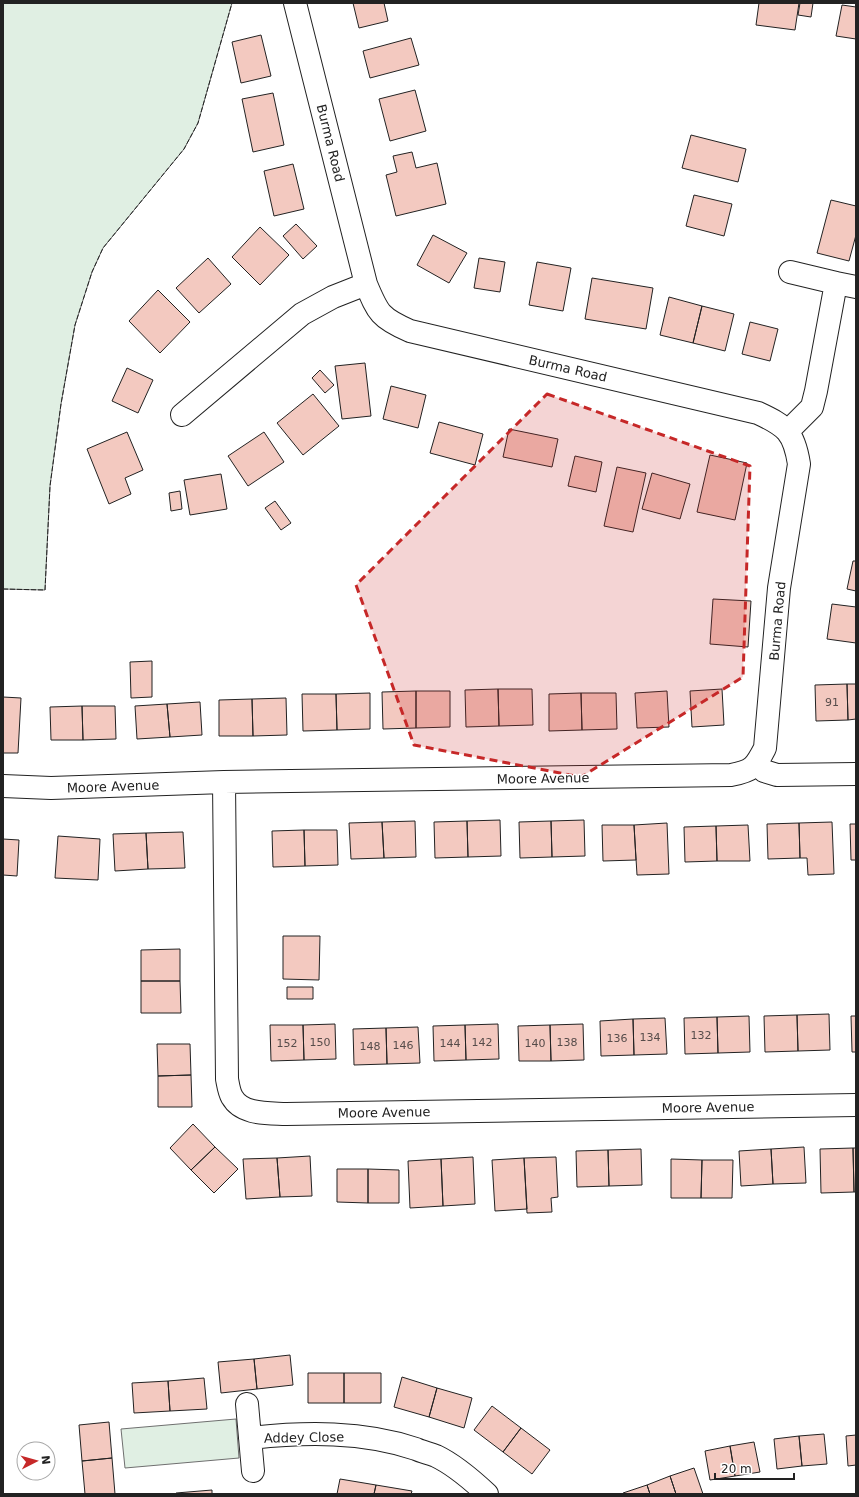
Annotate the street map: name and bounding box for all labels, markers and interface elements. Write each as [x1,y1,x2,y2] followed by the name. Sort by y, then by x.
[314,103,347,184] street label: Burma Road
[527,352,608,385] street label: Burma Road
[767,581,788,661] street label: Burma Road
[825,696,839,709] house number: 91
[497,770,589,787] street label: Moore Avenue
[66,777,160,796] street label: Moore Avenue
[691,1029,712,1042] house number: 132
[640,1031,661,1044] house number: 134
[607,1032,628,1045] house number: 136
[310,1036,331,1049] house number: 150
[472,1036,493,1049] house number: 142
[557,1036,578,1049] house number: 138
[277,1037,298,1050] house number: 152
[440,1037,461,1050] house number: 144
[525,1037,546,1050] house number: 140
[393,1039,414,1052] house number: 146
[360,1040,381,1053] house number: 148
[662,1099,754,1116] street label: Moore Avenue
[338,1104,430,1121] street label: Moore Avenue
[264,1429,344,1446] street label: Addey Close
[16,1441,56,1481] north arrow
[39,1455,52,1465] text: N
[715,1455,794,1481] scale bar
[721,1462,752,1476] text: 20 m

